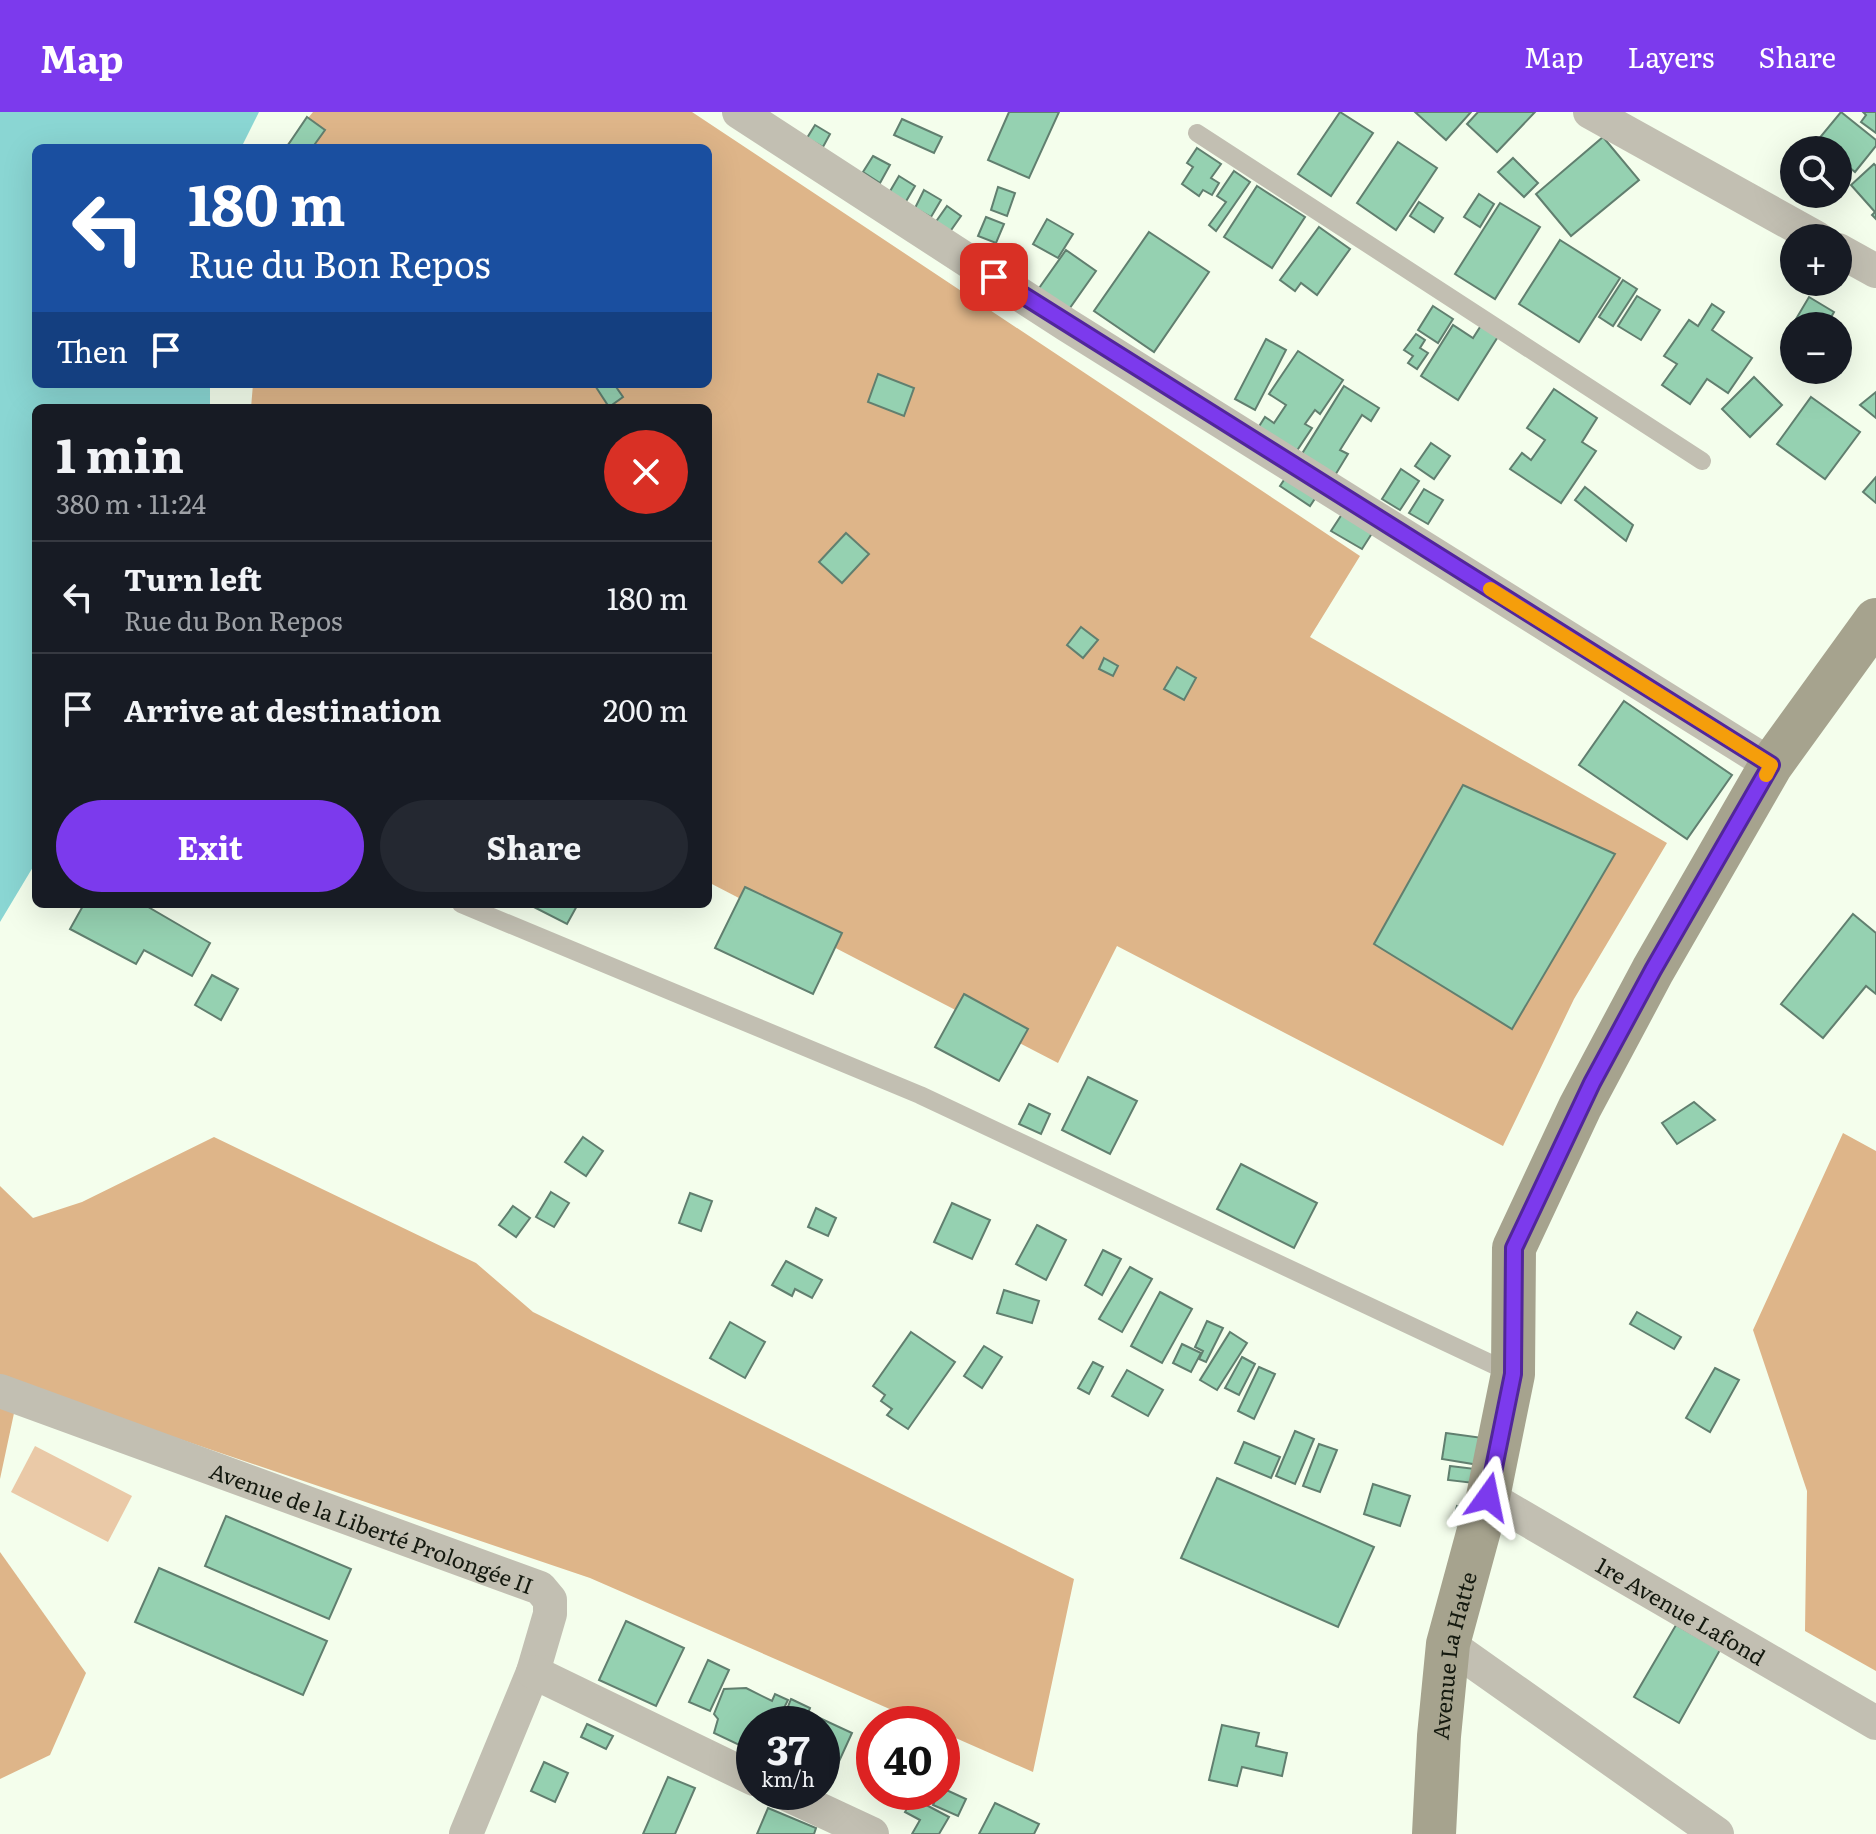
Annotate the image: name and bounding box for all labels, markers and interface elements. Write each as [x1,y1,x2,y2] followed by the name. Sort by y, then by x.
[40,28,124,85] text: Map
[1524,35,1583,77] text: Map
[1627,35,1714,77] text: Layers
[1758,35,1836,77] text: Share
[1780,136,1852,384] map controls
[1780,136,1852,208] button: search
[188,160,346,243] text: 180 m
[56,176,160,280] icon: left
[1780,224,1852,296] button: +
[188,236,491,289] text: Rue du Bon Repos
[960,243,1028,311] pin
[972,255,1016,299] icon: arrive
[1780,312,1852,384] button: −
[56,328,128,372] text: Then
[144,328,188,372] icon: arrive
[56,417,184,488] text: 1 min
[604,430,688,514] button: close
[56,483,206,522] text: 380 m · 11:24
[124,556,262,600] text: Turn left
[56,575,100,619] icon: left
[607,575,688,619] text: 180 m
[124,600,343,639] text: Rue du Bon Repos
[56,687,100,731] icon: arrive
[124,687,441,731] text: Arrive at destination
[603,687,688,731] text: 200 m
[56,800,364,892] button: Exit
[380,800,688,892] button: Share
[206,1453,539,1601] street label: Avenue de la Liberté Prolongée II
[1446,1455,1530,1539] position arrow
[1591,1547,1773,1672] street label: 1re Avenue Lafond
[1422,1567,1484,1741] street label: Avenue La Hatte
[856,1706,960,1810] speed limit sign: 40
[766,1718,810,1777] text: 37
[761,1763,815,1793] text: km/h

